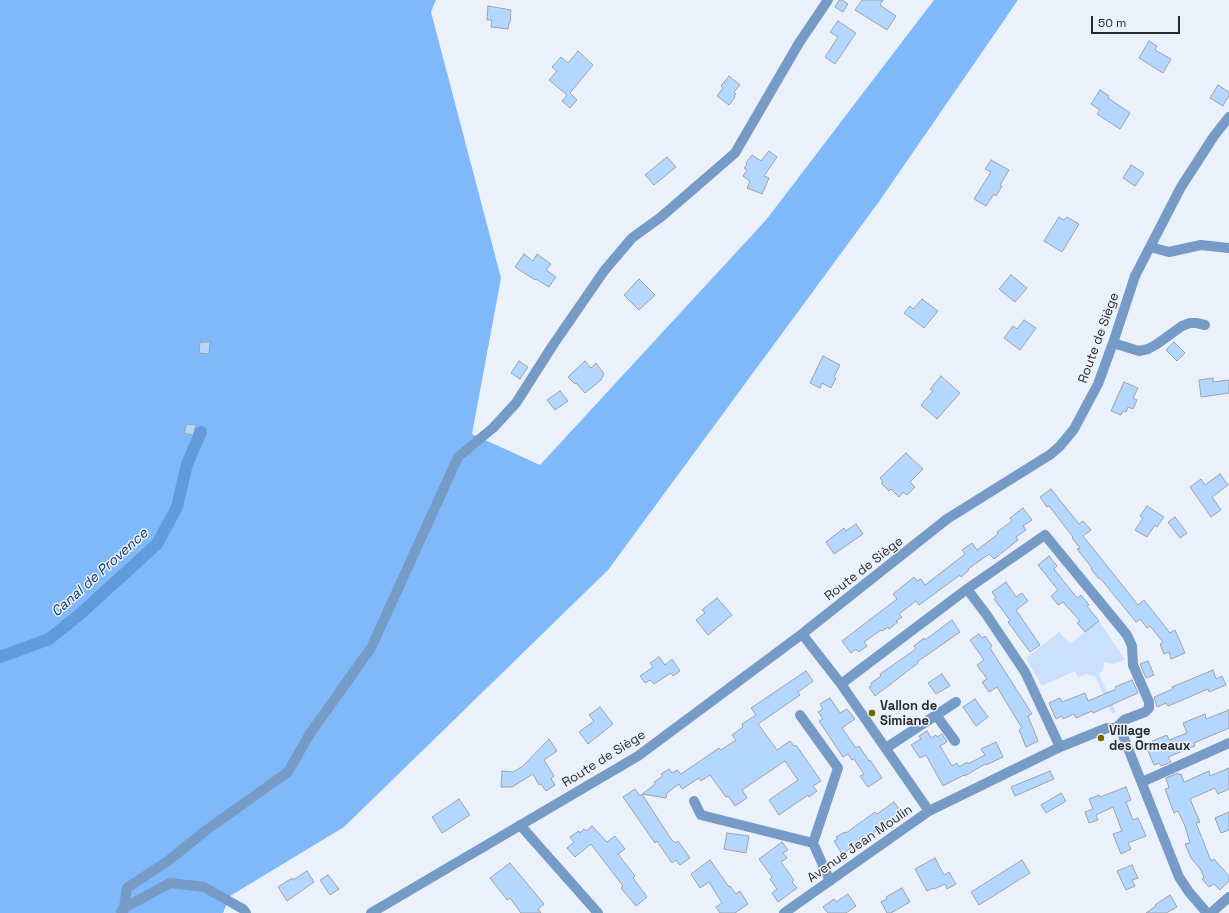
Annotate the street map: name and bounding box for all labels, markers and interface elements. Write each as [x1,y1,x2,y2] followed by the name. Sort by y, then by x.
[1093,8,1182,34] scale bar
[1098,15,1126,31] text: 50 m
[1075,291,1123,385] street label: Route de Siège
[48,525,152,621] water label: Canal de Provence
[822,534,906,604] street label: Route de Siège
[880,698,937,729] place label: Vallon de Simiane
[867,708,877,718] marker: Vallon de Simiane
[1109,723,1190,754] place label: Village des Ormeaux
[559,727,649,791] street label: Route de Siège
[1096,733,1106,743] marker: Village des Ormeaux
[804,802,916,886] street label: Avenue Jean Moulin

